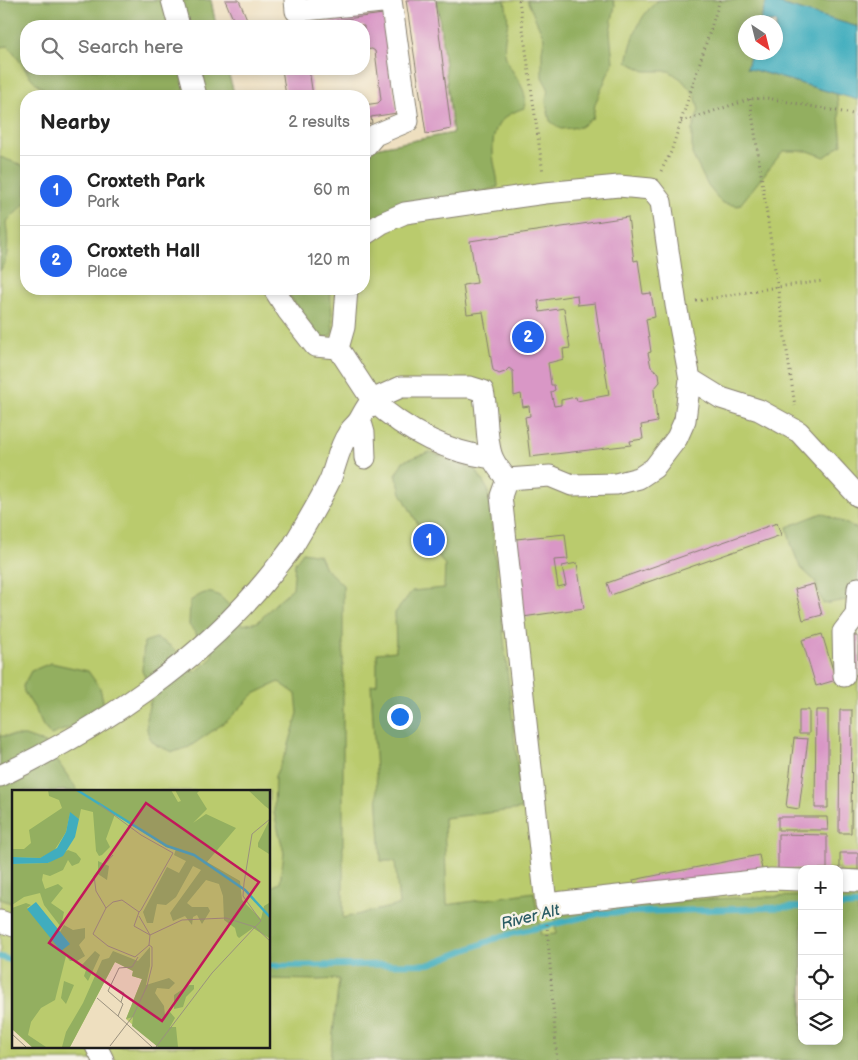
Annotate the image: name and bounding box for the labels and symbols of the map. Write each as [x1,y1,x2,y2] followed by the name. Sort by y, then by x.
[738,15,783,60] north arrow
[512,318,544,356] pin: 2
[413,521,445,559] pin: 1
[387,704,413,730] your location
[12,790,270,1048] inset map
[499,901,563,934] water label: River Alt

